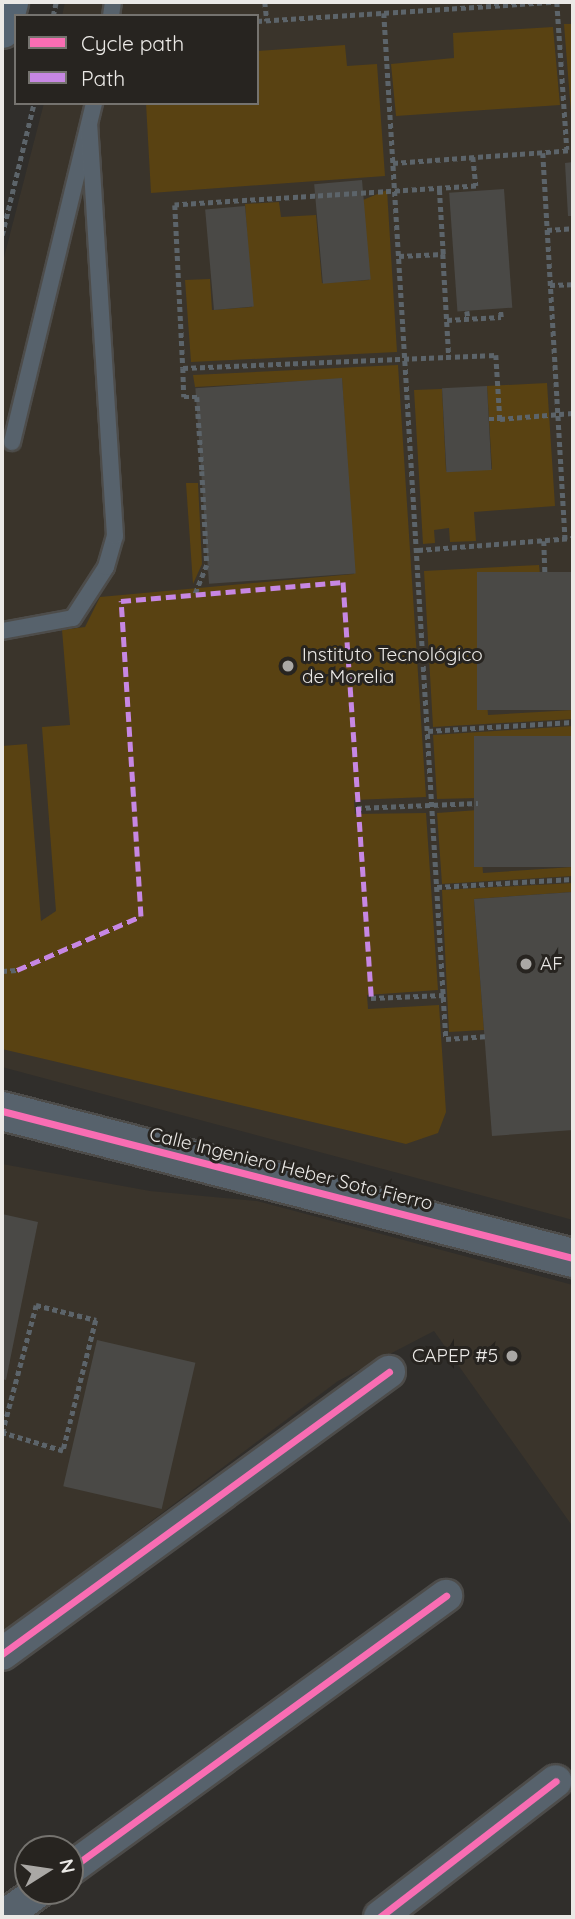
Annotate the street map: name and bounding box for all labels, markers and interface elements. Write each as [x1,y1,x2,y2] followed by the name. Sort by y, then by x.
[14,14,259,105] legend
[81,30,184,56] text: Cycle path
[81,65,125,91] text: Path
[302,644,483,688] place label: Instituto Tecnológico de Morelia
[280,658,296,674] marker: Instituto Tecnológico de Morelia
[540,953,563,975] place label: AF
[518,956,534,972] marker: AF
[147,1123,435,1215] street label: Calle Ingeniero Heber Soto Fierro
[412,1345,498,1367] place label: CAPEP #5
[504,1348,520,1364] marker: CAPEP #5
[14,1835,84,1905] north arrow
[54,1857,81,1875] text: N

